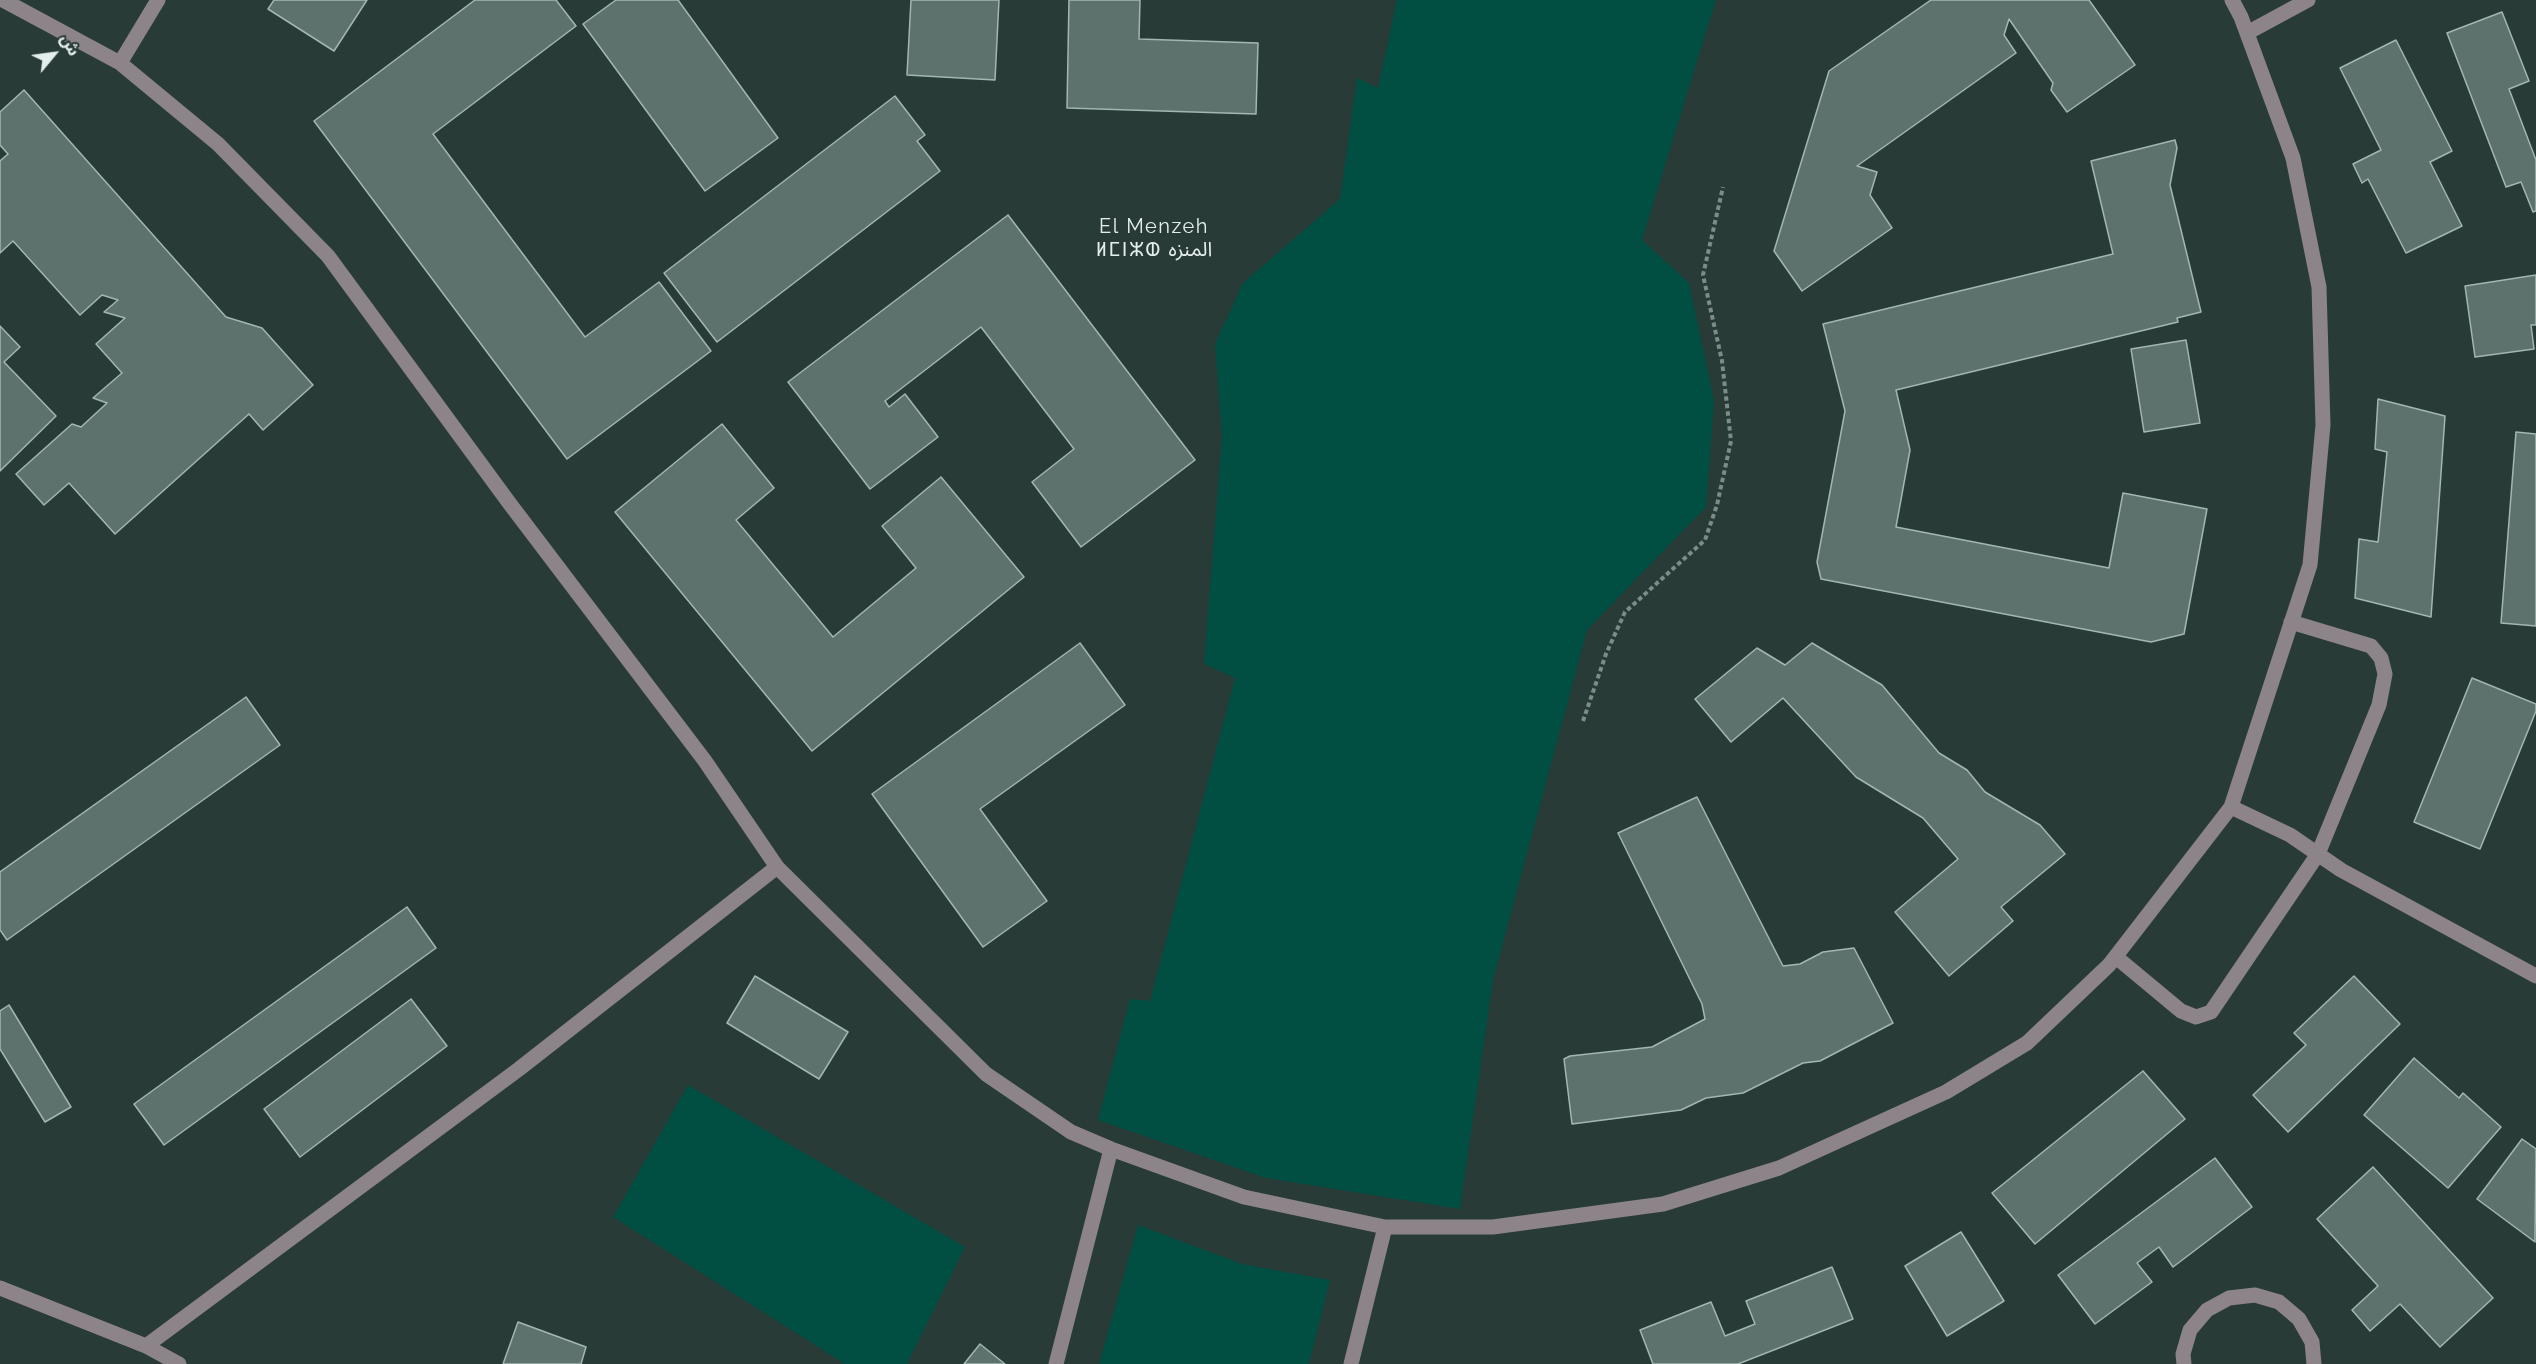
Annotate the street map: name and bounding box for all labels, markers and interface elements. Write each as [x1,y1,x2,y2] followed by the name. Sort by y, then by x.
[24,24,84,84] north arrow
[57,31,84,59] text: ش
[1099,215,1209,262] district label: El Menzeh ⵍⵎⵏⵣⵀ المنزه

